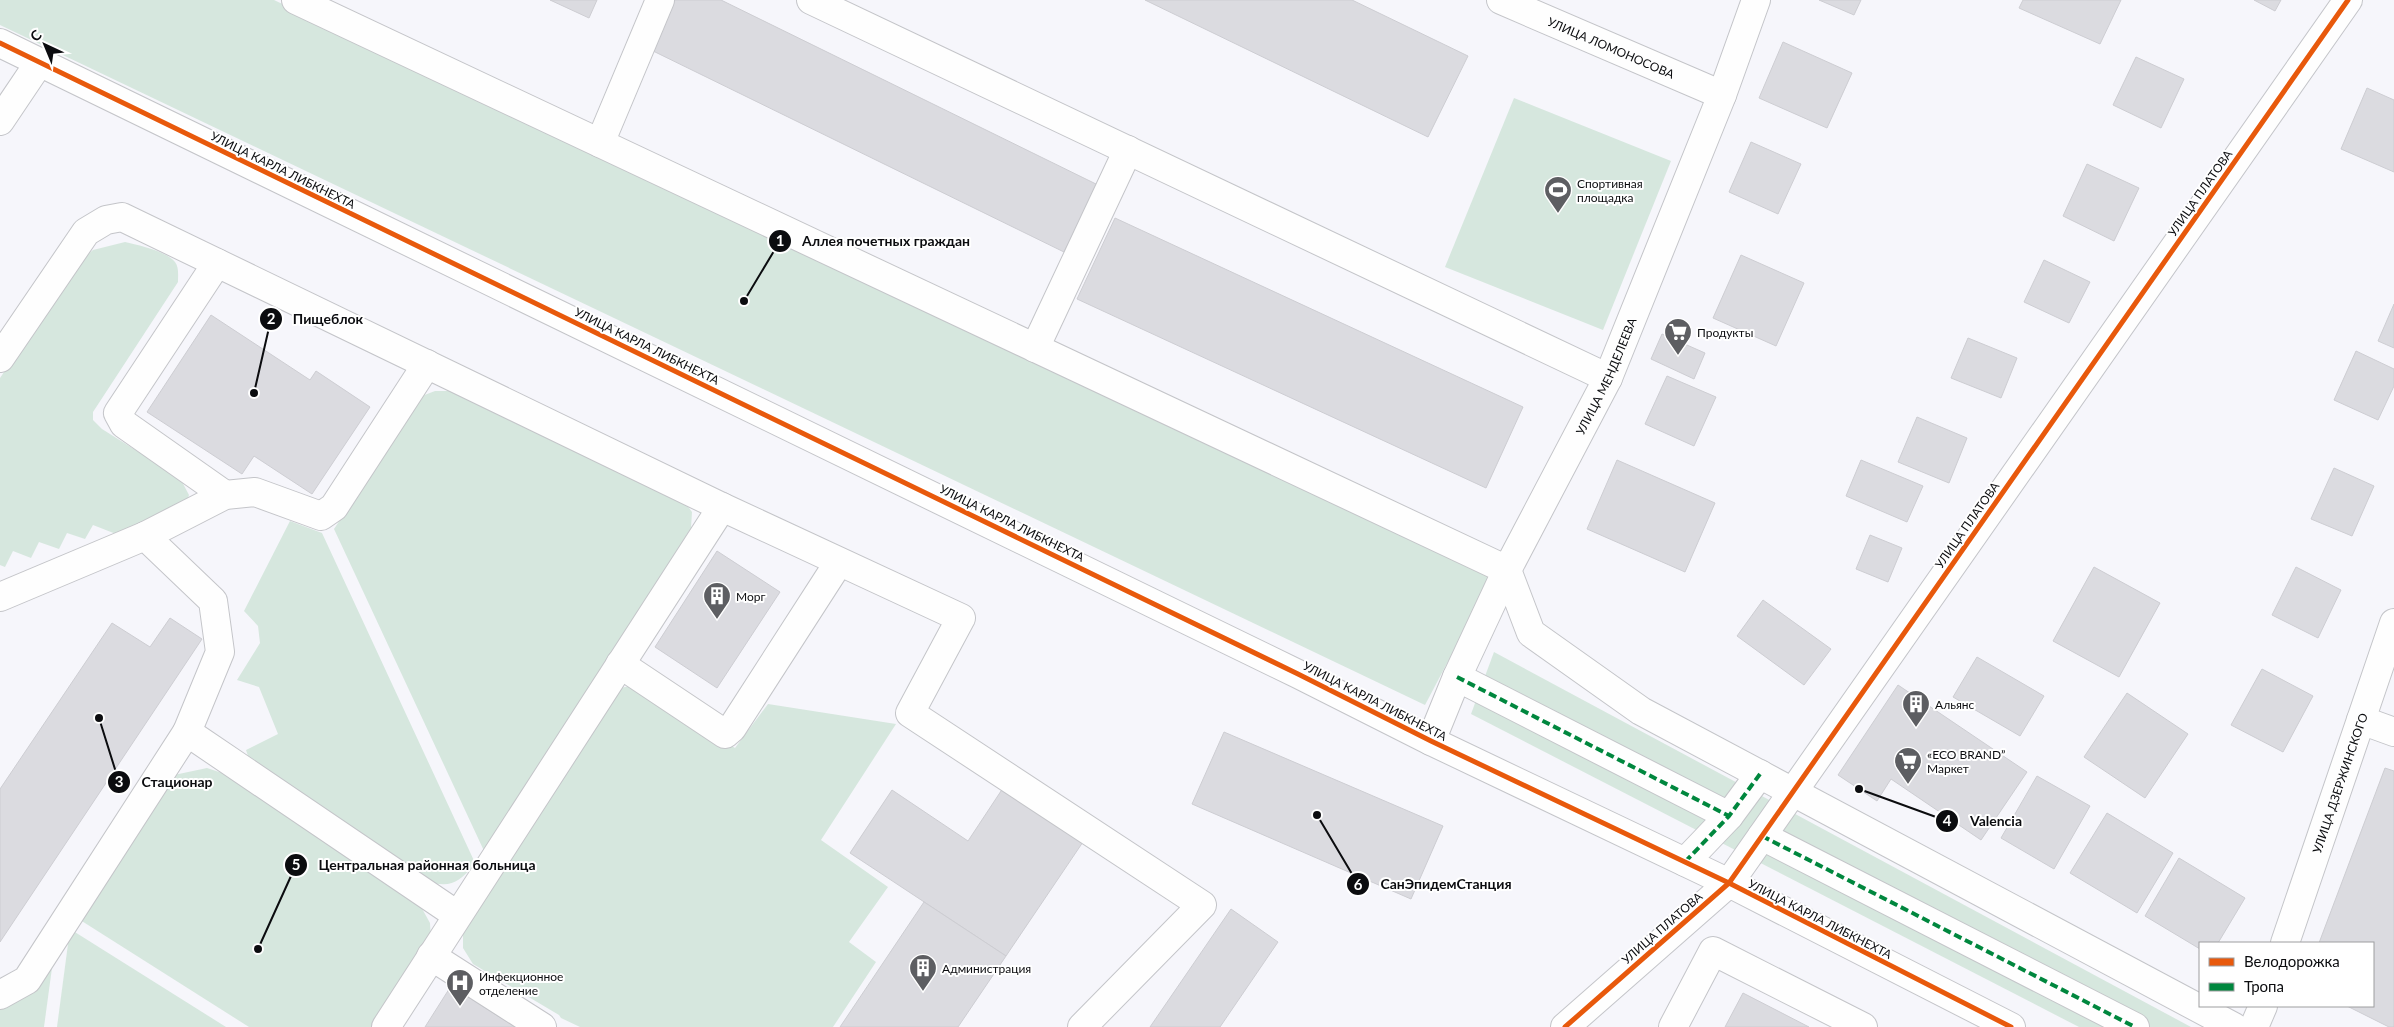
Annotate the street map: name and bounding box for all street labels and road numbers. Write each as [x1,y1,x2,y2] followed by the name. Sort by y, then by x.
[1546,14,1678,82] street label: УЛИЦА ЛОМОНОСОВА
[208,128,359,212] street label: УЛИЦА КАРЛА ЛИБКНЕХТА
[2165,146,2236,239] street label: УЛИЦА ПЛАТОВА
[572,304,723,388] street label: УЛИЦА КАРЛА ЛИБКНЕХТА
[1572,315,1639,437] street label: УЛИЦА МЕНДЕЛЕЕВА
[1932,478,2003,571] street label: УЛИЦА ПЛАТОВА
[937,481,1088,565] street label: УЛИЦА КАРЛА ЛИБКНЕХТА
[1301,658,1450,744] street label: УЛИЦА КАРЛА ЛИБКНЕХТА
[2309,711,2370,855] street label: УЛИЦА ДЗЕРЖИНСКОГО
[1746,876,1895,962] street label: УЛИЦА КАРЛА ЛИБКНЕХТА
[1619,888,1706,967] street label: УЛИЦА ПЛАТОВА

